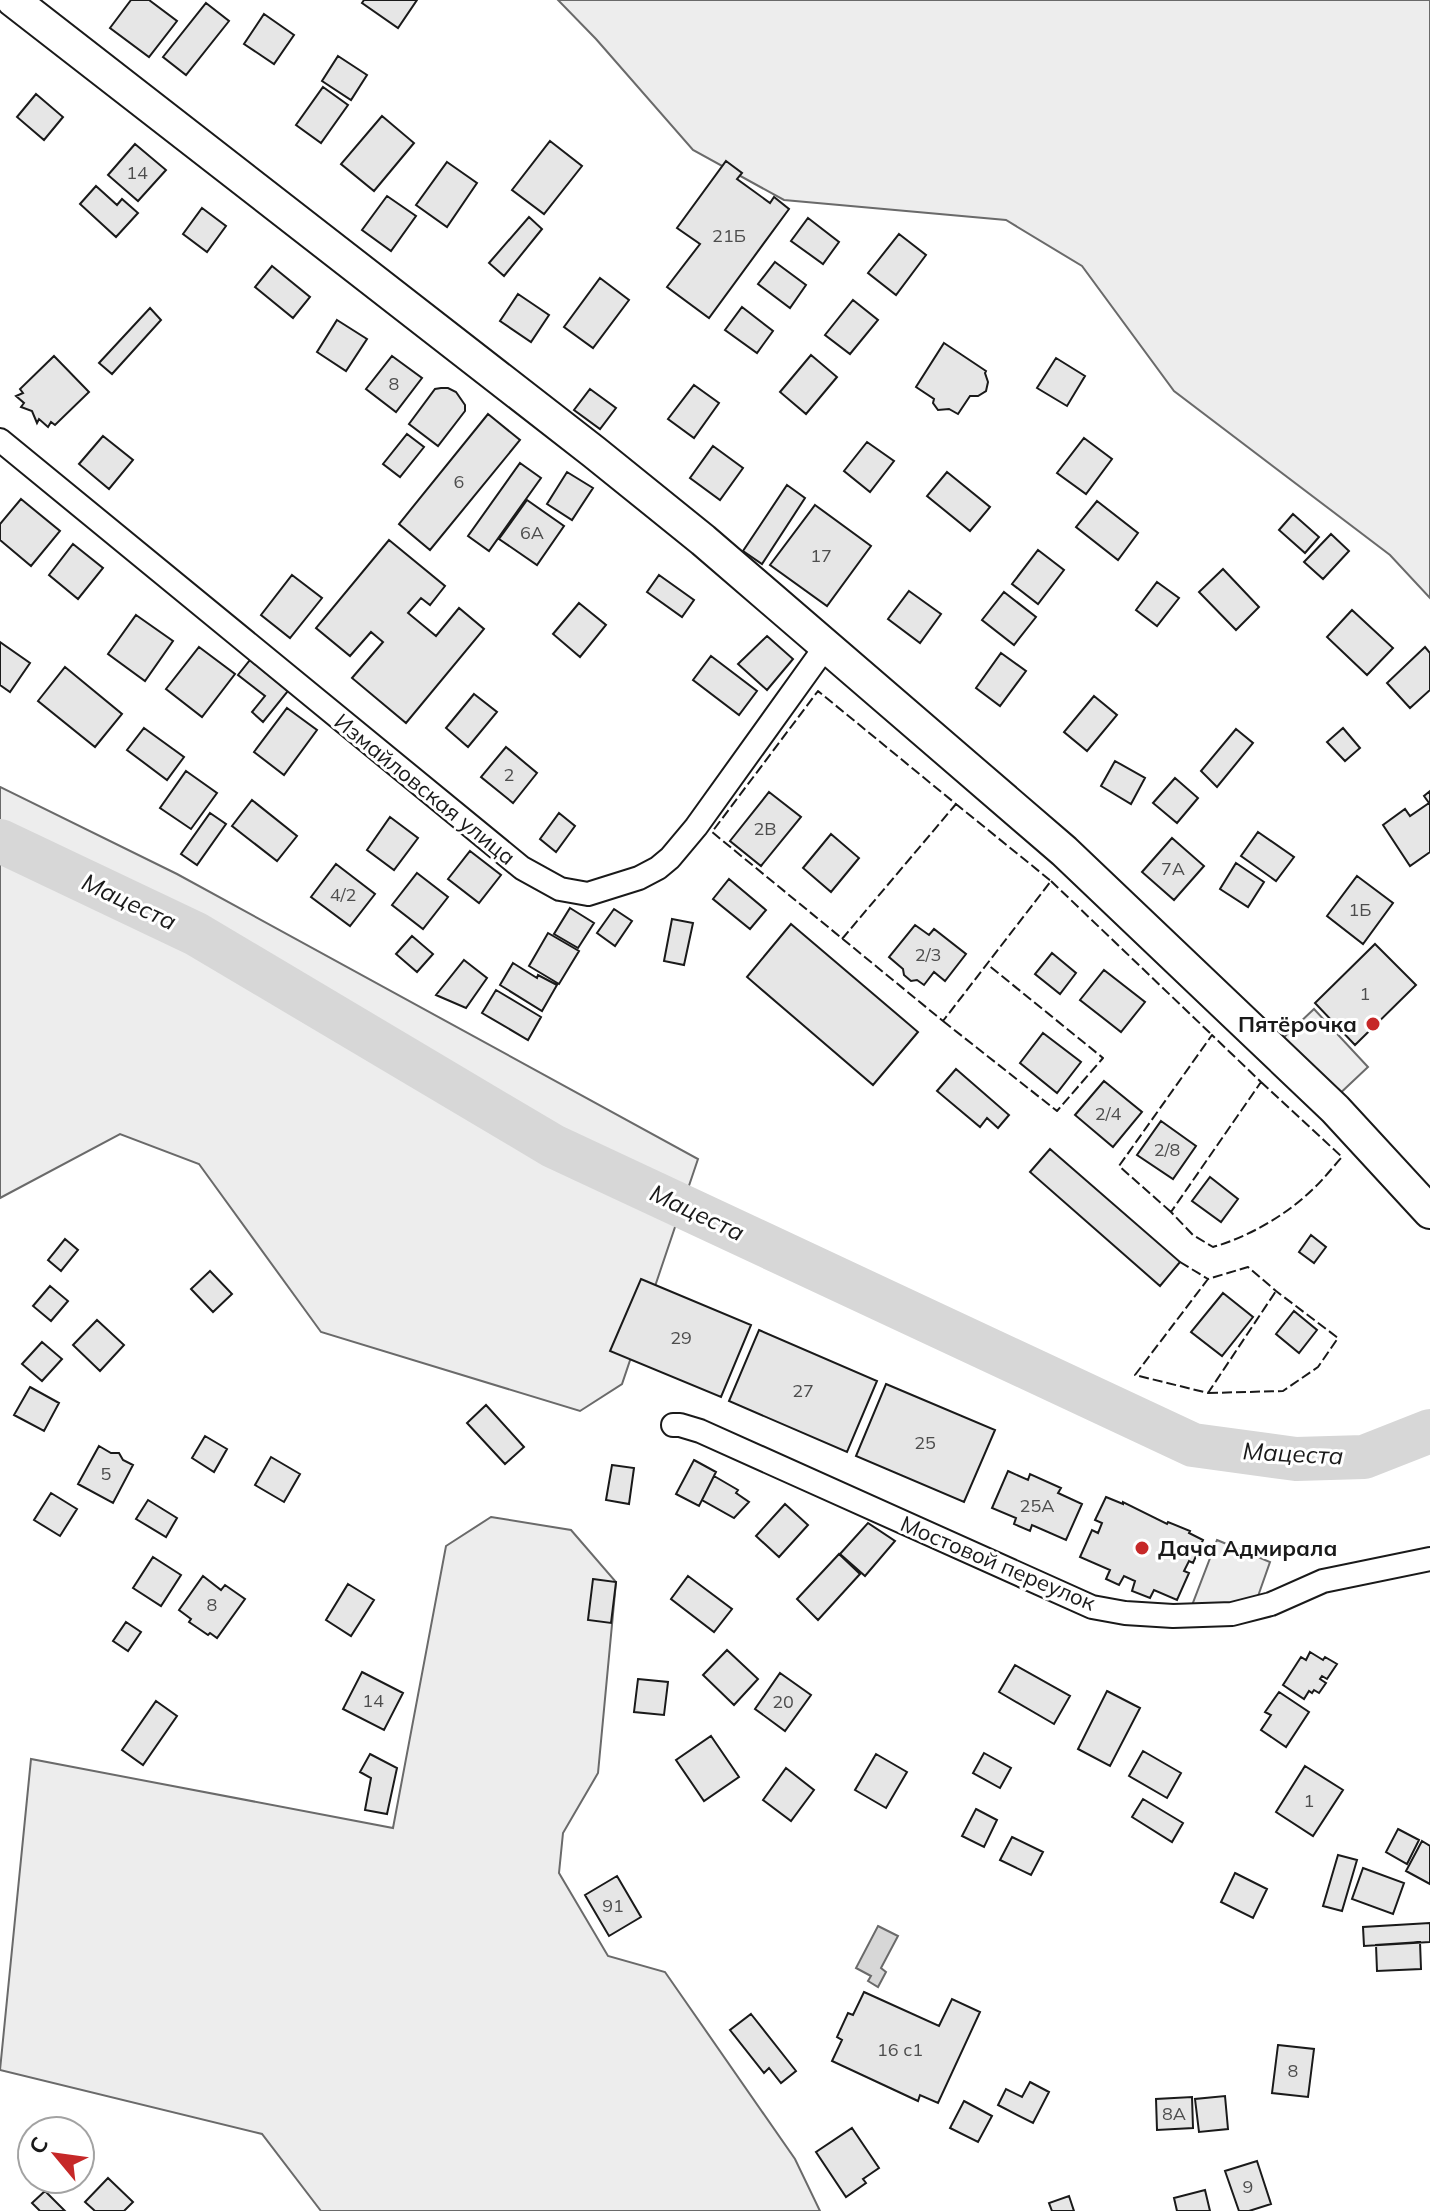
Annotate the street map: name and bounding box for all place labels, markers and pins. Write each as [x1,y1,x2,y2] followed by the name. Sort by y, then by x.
[1238,1010,1357,1038] place label: Пятёрочка
[1364,1015,1382,1033] marker: Пятёрочка
[1158,1534,1337,1562] place label: Дача Адмирала
[1133,1539,1151,1557] marker: Дача Адмирала

